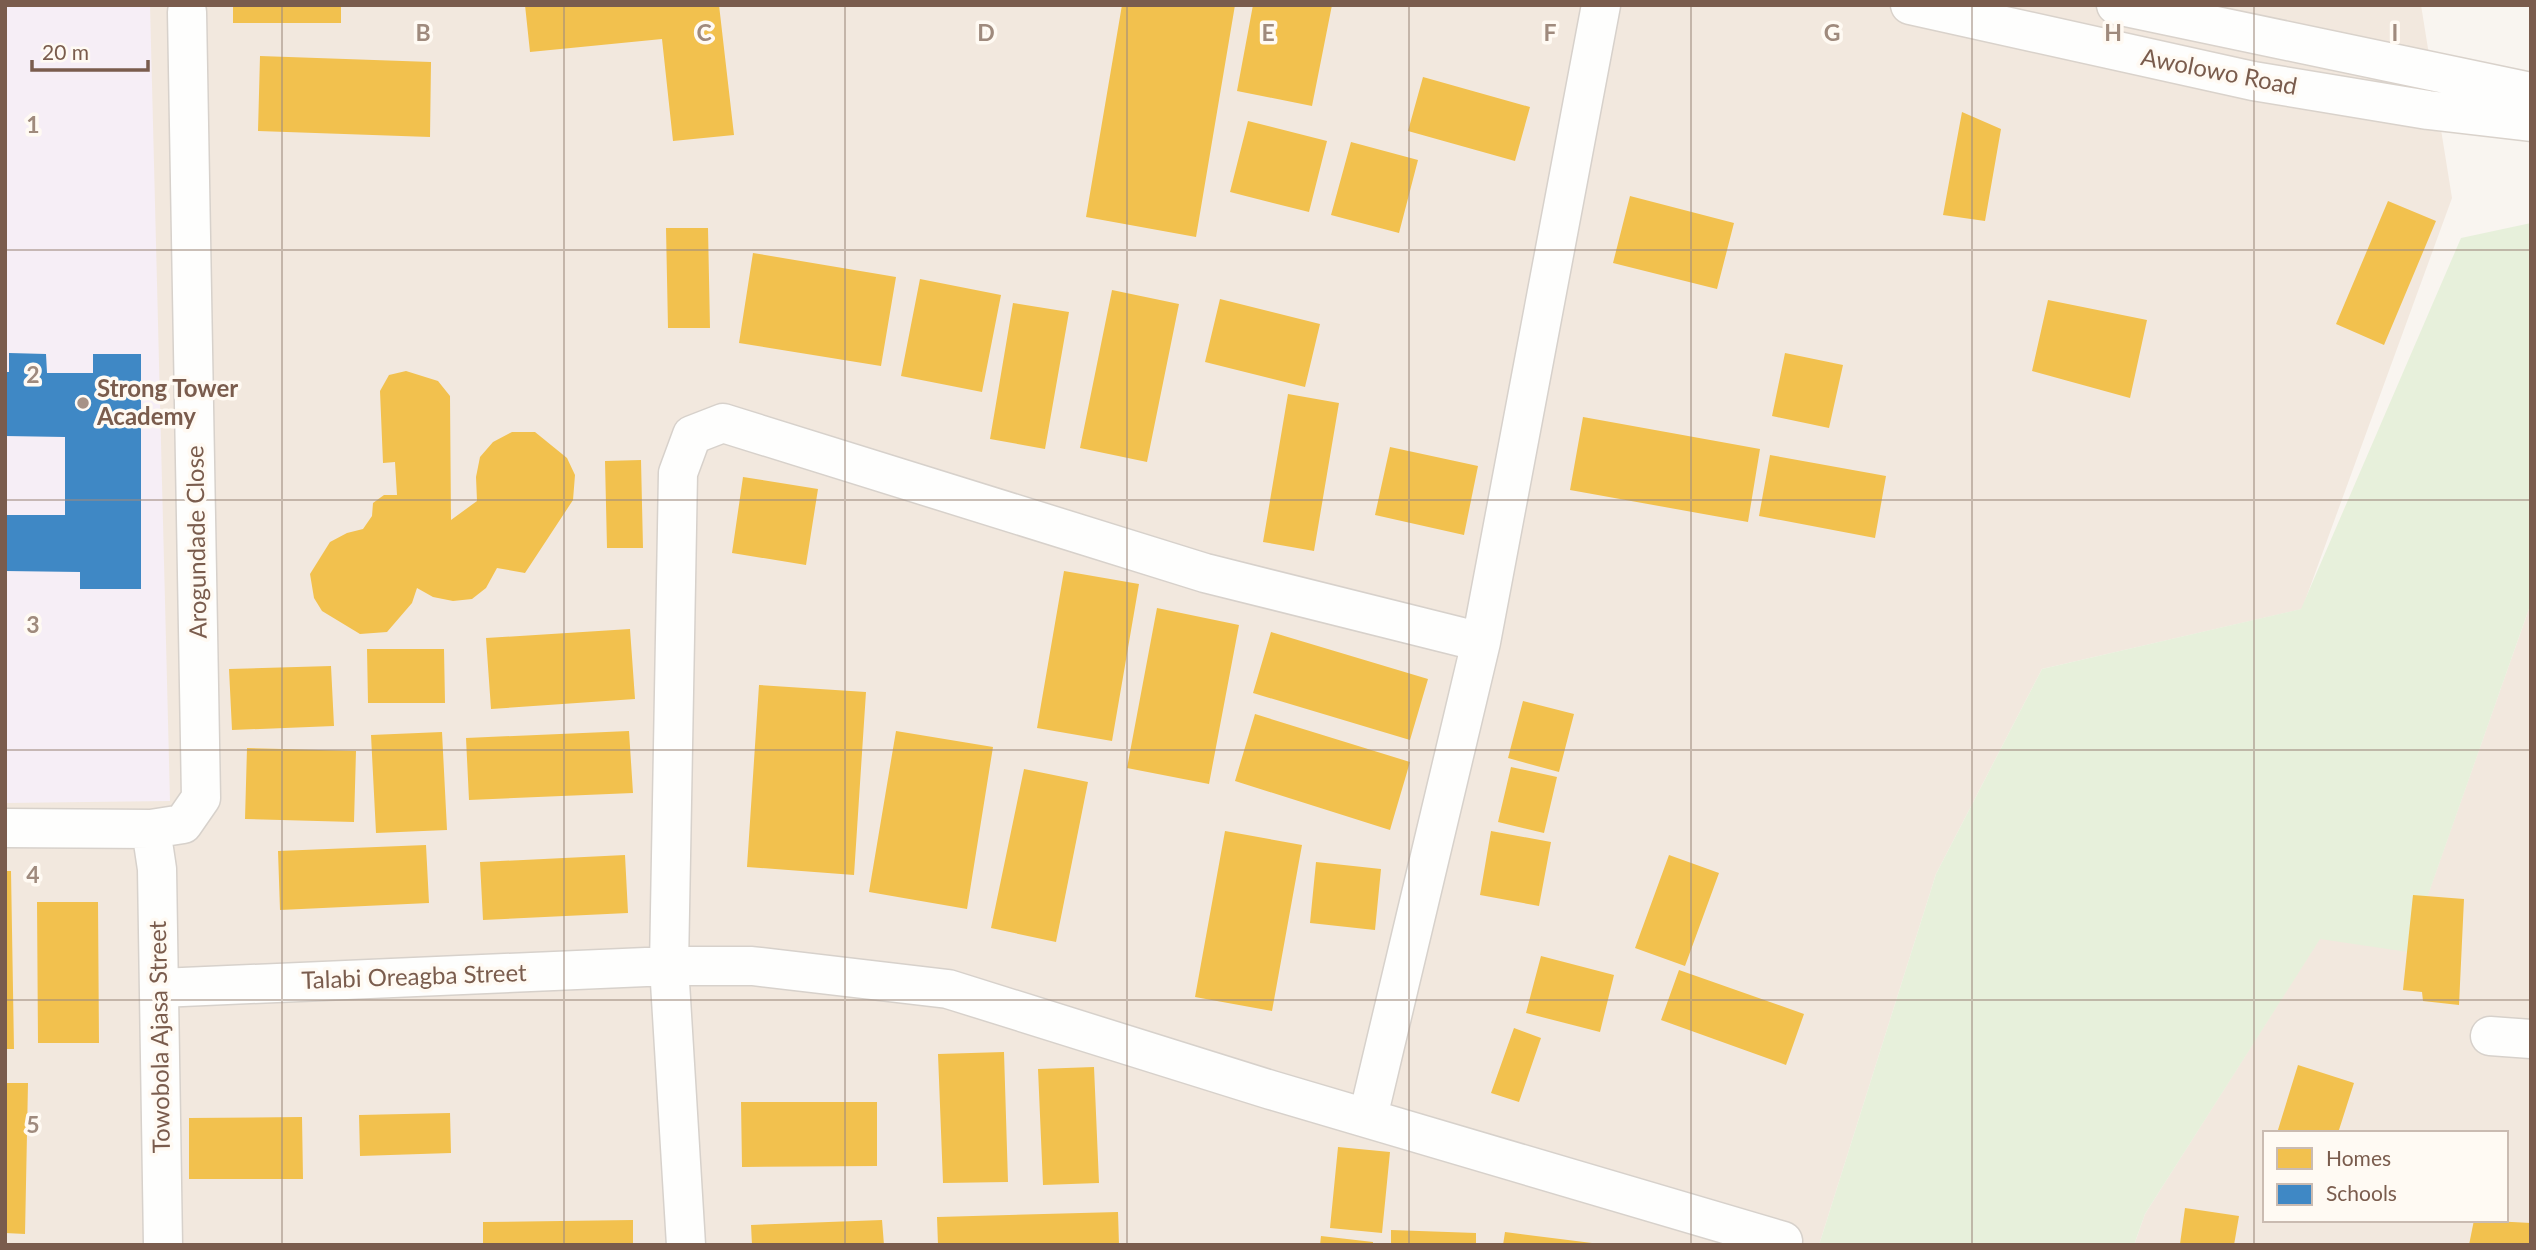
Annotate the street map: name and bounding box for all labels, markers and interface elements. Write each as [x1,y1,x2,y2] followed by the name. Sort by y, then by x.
[415,18,431,46] text: B
[696,18,712,46] text: C
[977,18,995,46] text: D
[1261,18,1275,46] text: E
[1543,18,1557,46] text: F
[1824,18,1840,46] text: G
[2104,18,2122,46] text: H
[2392,18,2398,46] text: I
[32,28,147,72] scale bar
[42,39,89,64] text: 20 m
[2139,41,2300,100] street label: Awolowo Road
[26,110,40,138] text: 1
[26,360,40,388] text: 2
[96,373,238,430] place label: Strong Tower Academy
[75,395,91,411] marker: Strong Tower Academy
[179,445,212,639] street label: Arogundade Close
[26,610,40,638] text: 3
[26,860,40,888] text: 4
[142,920,175,1154] street label: Towobola Ajasa Street
[301,957,527,994] street label: Talabi Oreagba Street
[26,1110,40,1138] text: 5
[2263,1131,2508,1222] legend
[2326,1145,2391,1170] text: Homes
[2326,1180,2397,1205] text: Schools

